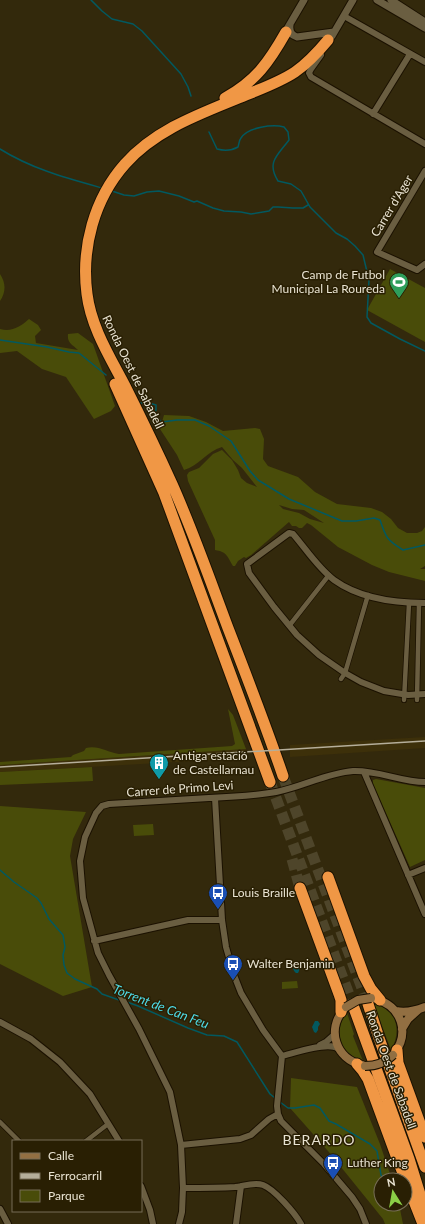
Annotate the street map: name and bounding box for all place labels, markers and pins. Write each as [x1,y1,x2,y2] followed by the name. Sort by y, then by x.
[272,267,385,296] place label: Camp de Futbol Municipal La Roureda
[388,271,410,299] sports icon: Camp de Futbol Municipal La Roureda
[173,748,254,777] place label: Antiga estació de Castellarnau
[148,752,170,780] building icon: Antiga estació de Castellarnau
[207,882,229,910] bus stop icon: Louis Braille
[232,885,295,900] place label: Louis Braille
[222,953,244,981] bus stop icon: Walter Benjamin
[247,956,334,971] place label: Walter Benjamin
[322,1152,344,1180] bus stop icon: Luther King
[347,1155,408,1170] place label: Luther King

